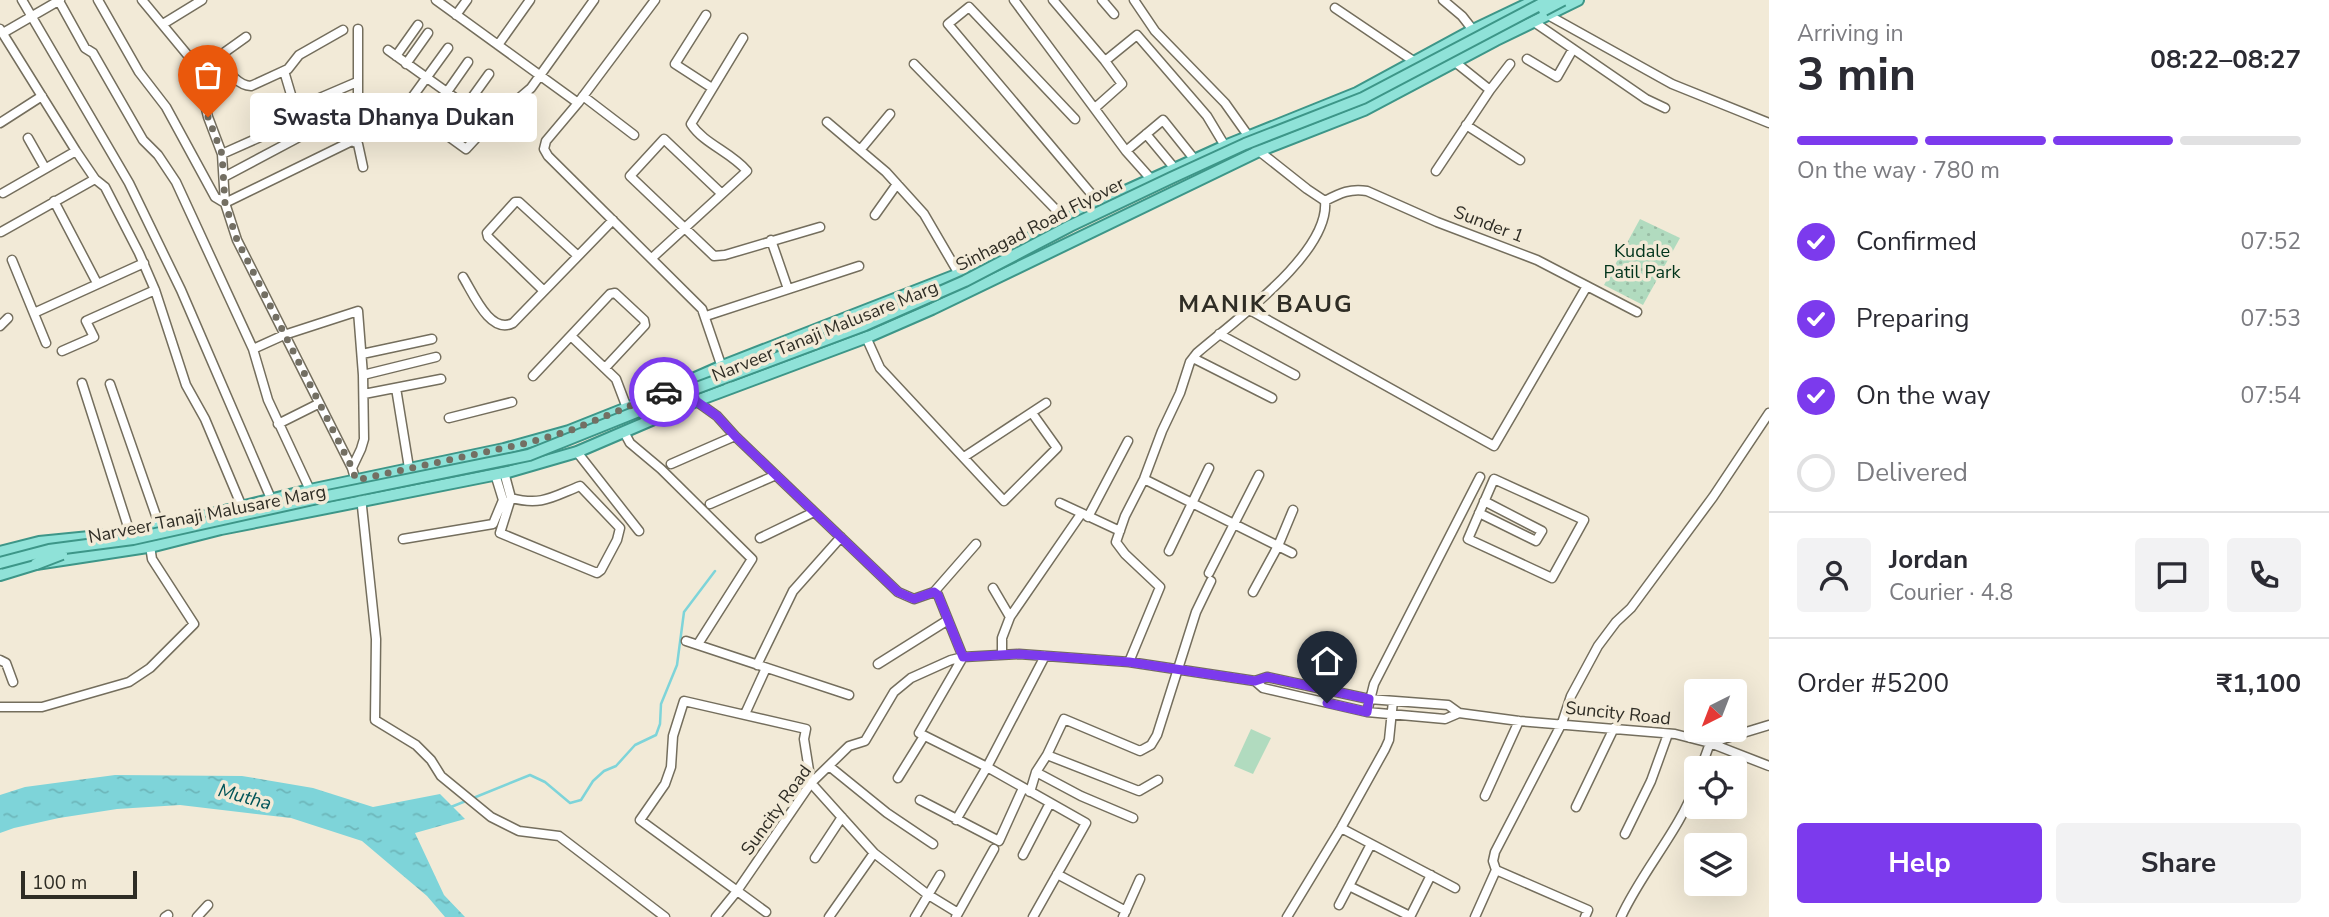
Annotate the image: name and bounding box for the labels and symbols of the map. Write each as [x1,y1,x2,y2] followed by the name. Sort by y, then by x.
[178,45,238,117] pin
[250,92,537,142] callout: Swasta Dhanya Dukan
[952,171,1129,277] street label: Sinhagad Road Flyover
[1450,200,1528,248] street label: Sunder 1
[1604,239,1681,284] park label: Kudale Patil Park
[708,275,942,387] street label: Narveer Tanaji Malusare Marg
[1178,288,1354,320] district label: MANIK BAUG
[629,357,699,427] courier
[86,479,328,549] street label: Narveer Tanaji Malusare Marg
[1297,631,1357,703] pin
[1684,679,1746,742] north arrow
[1564,696,1672,730] street label: Suncity Road
[735,760,817,860] street label: Suncity Road
[215,777,274,817] water label: Mutha
[21,868,136,900] scale bar

